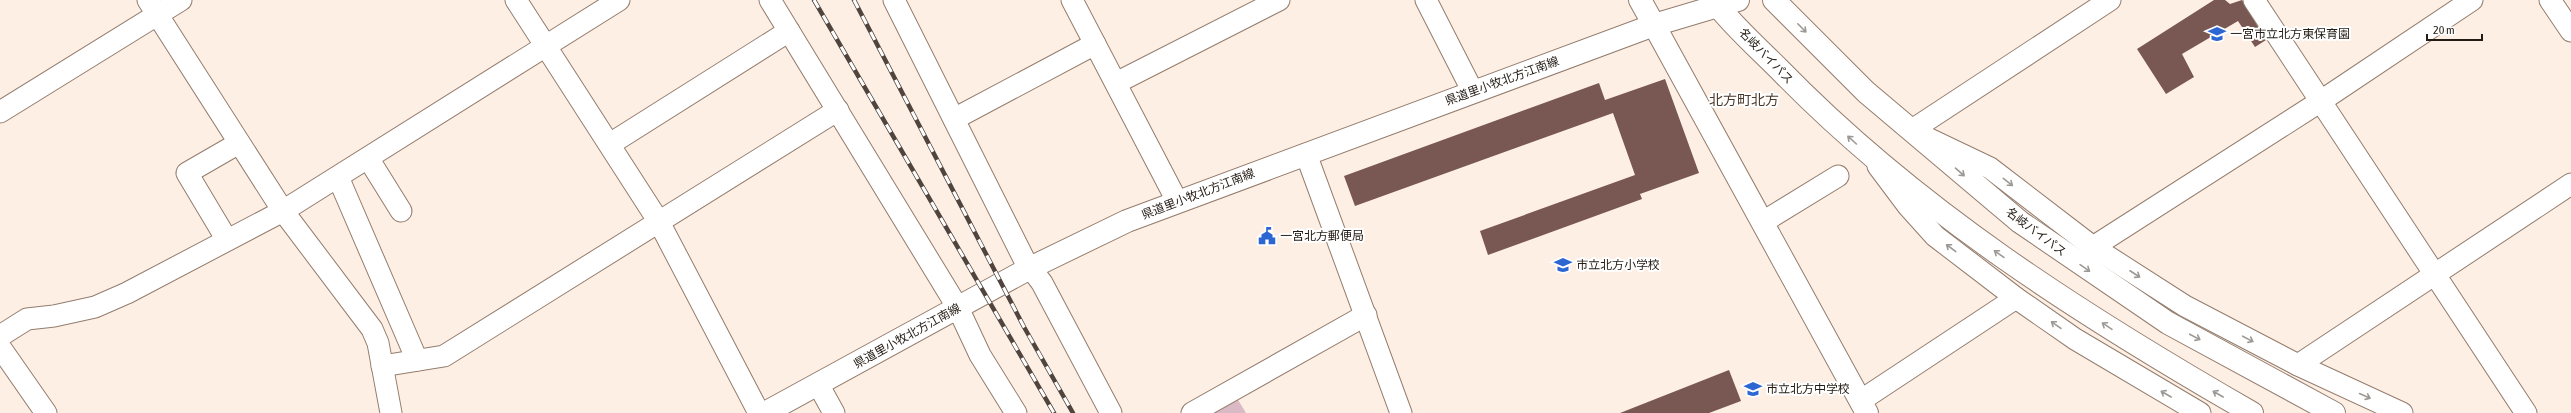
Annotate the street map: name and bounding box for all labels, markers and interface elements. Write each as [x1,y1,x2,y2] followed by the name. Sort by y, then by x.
[2427,16,2482,42] scale bar
[1797,23,1807,33] one-way arrow
[2433,23,2455,37] text: 20 m
[2207,24,2227,44] school or university icon: 一宮市立北方東保育園
[1736,25,1796,87] street label: 名岐バイパス
[2230,27,2350,41] place label: 一宮市立北方東保育園
[1443,54,1561,108] street label: 県道里小牧北方江南線
[1709,92,1779,108] district label: 北方町北方
[1847,135,1857,144] one-way arrow
[1139,166,1257,222] street label: 県道里小牧北方江南線
[1954,167,1965,176] one-way arrow
[2002,177,2013,186] one-way arrow
[2003,205,2069,259] street label: 名岐バイパス
[1257,226,1277,246] public building icon: 一宮北方郵便局
[1280,229,1364,243] place label: 一宮北方郵便局
[1946,244,1957,252] one-way arrow
[1993,250,2004,258] one-way arrow
[1553,255,1573,275] school or university icon: 市立北方小学校
[1576,258,1660,272] place label: 市立北方小学校
[2079,264,2090,272] one-way arrow
[2130,270,2141,279] one-way arrow
[851,301,963,371] street label: 県道里小牧北方江南線
[2050,321,2061,329] one-way arrow
[2102,322,2113,330] one-way arrow
[2188,334,2200,342] one-way arrow
[2242,336,2254,343] one-way arrow
[1743,379,1763,399] school or university icon: 市立北方中学校
[1766,382,1850,396] place label: 市立北方中学校
[2160,389,2172,397] one-way arrow
[2212,389,2224,397] one-way arrow
[2358,393,2370,401] one-way arrow

